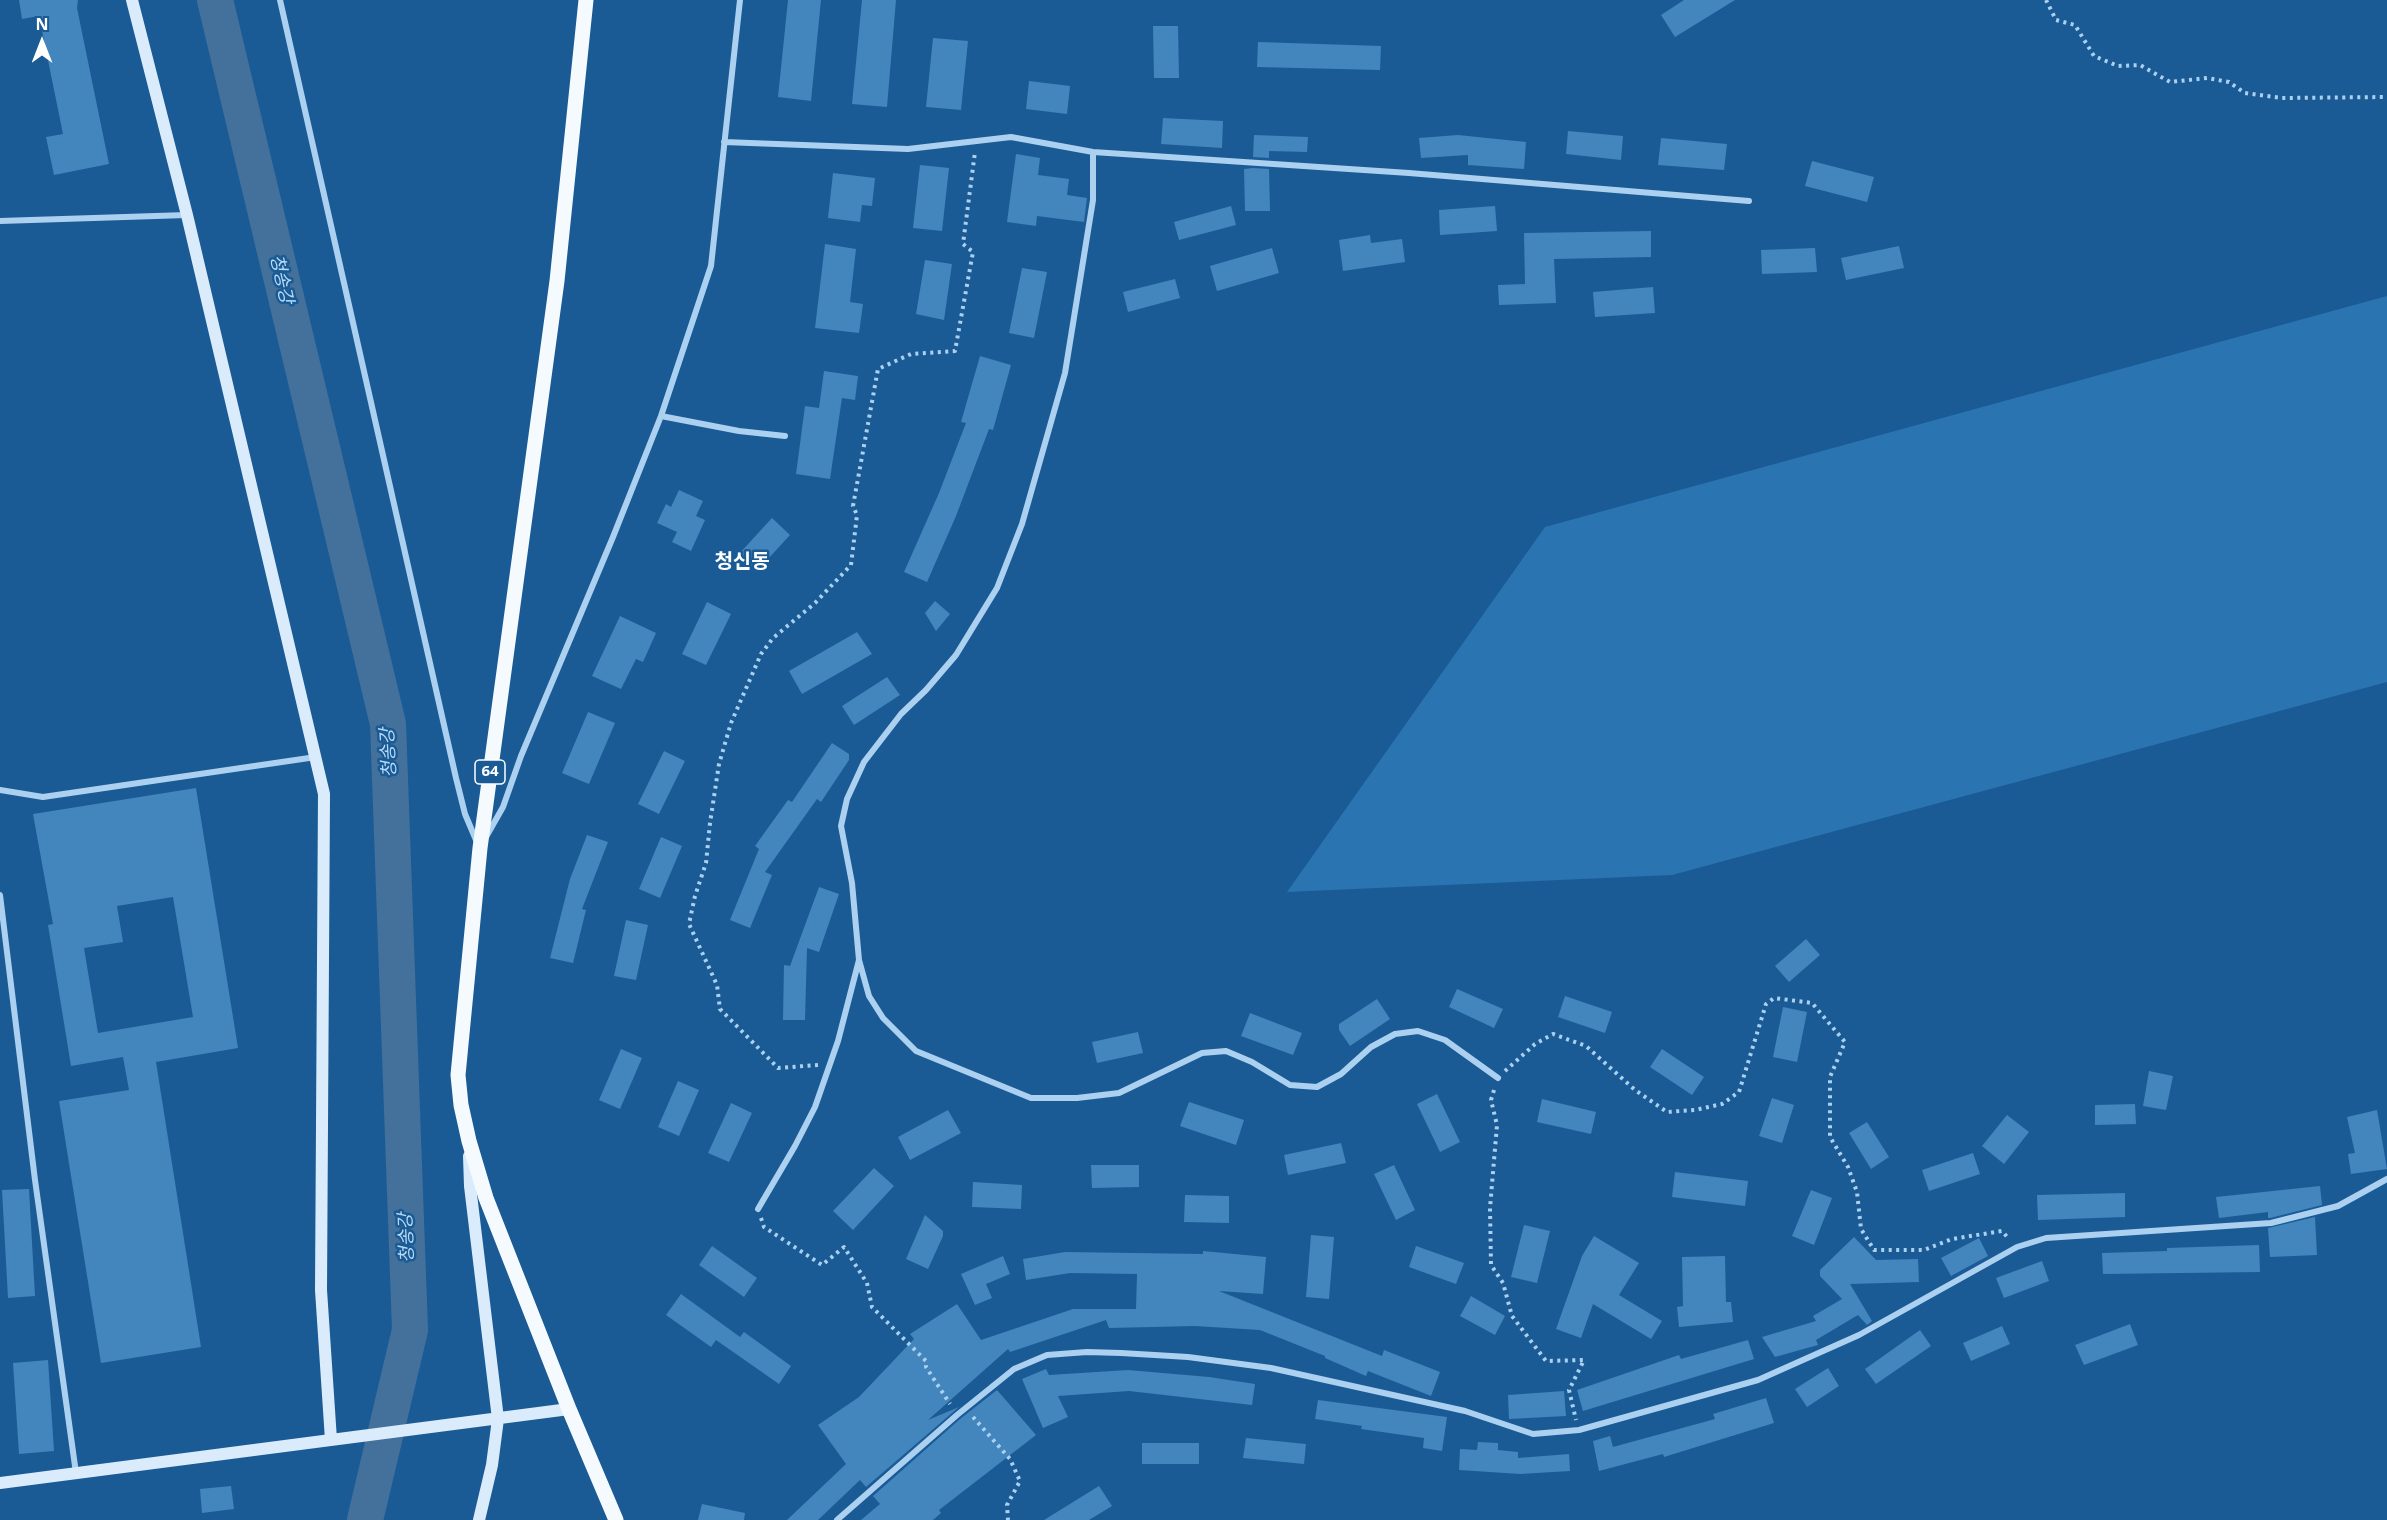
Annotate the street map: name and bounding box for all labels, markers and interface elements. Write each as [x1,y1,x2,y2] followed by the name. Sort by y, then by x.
[12,12,72,72] north arrow
[35,13,49,35] text: N
[265,252,297,306] water label: 청송강
[714,550,770,574] district label: 청신동
[377,728,401,778] water label: 청송강
[475,760,505,784] road number: 64
[395,1213,419,1263] water label: 청송강

